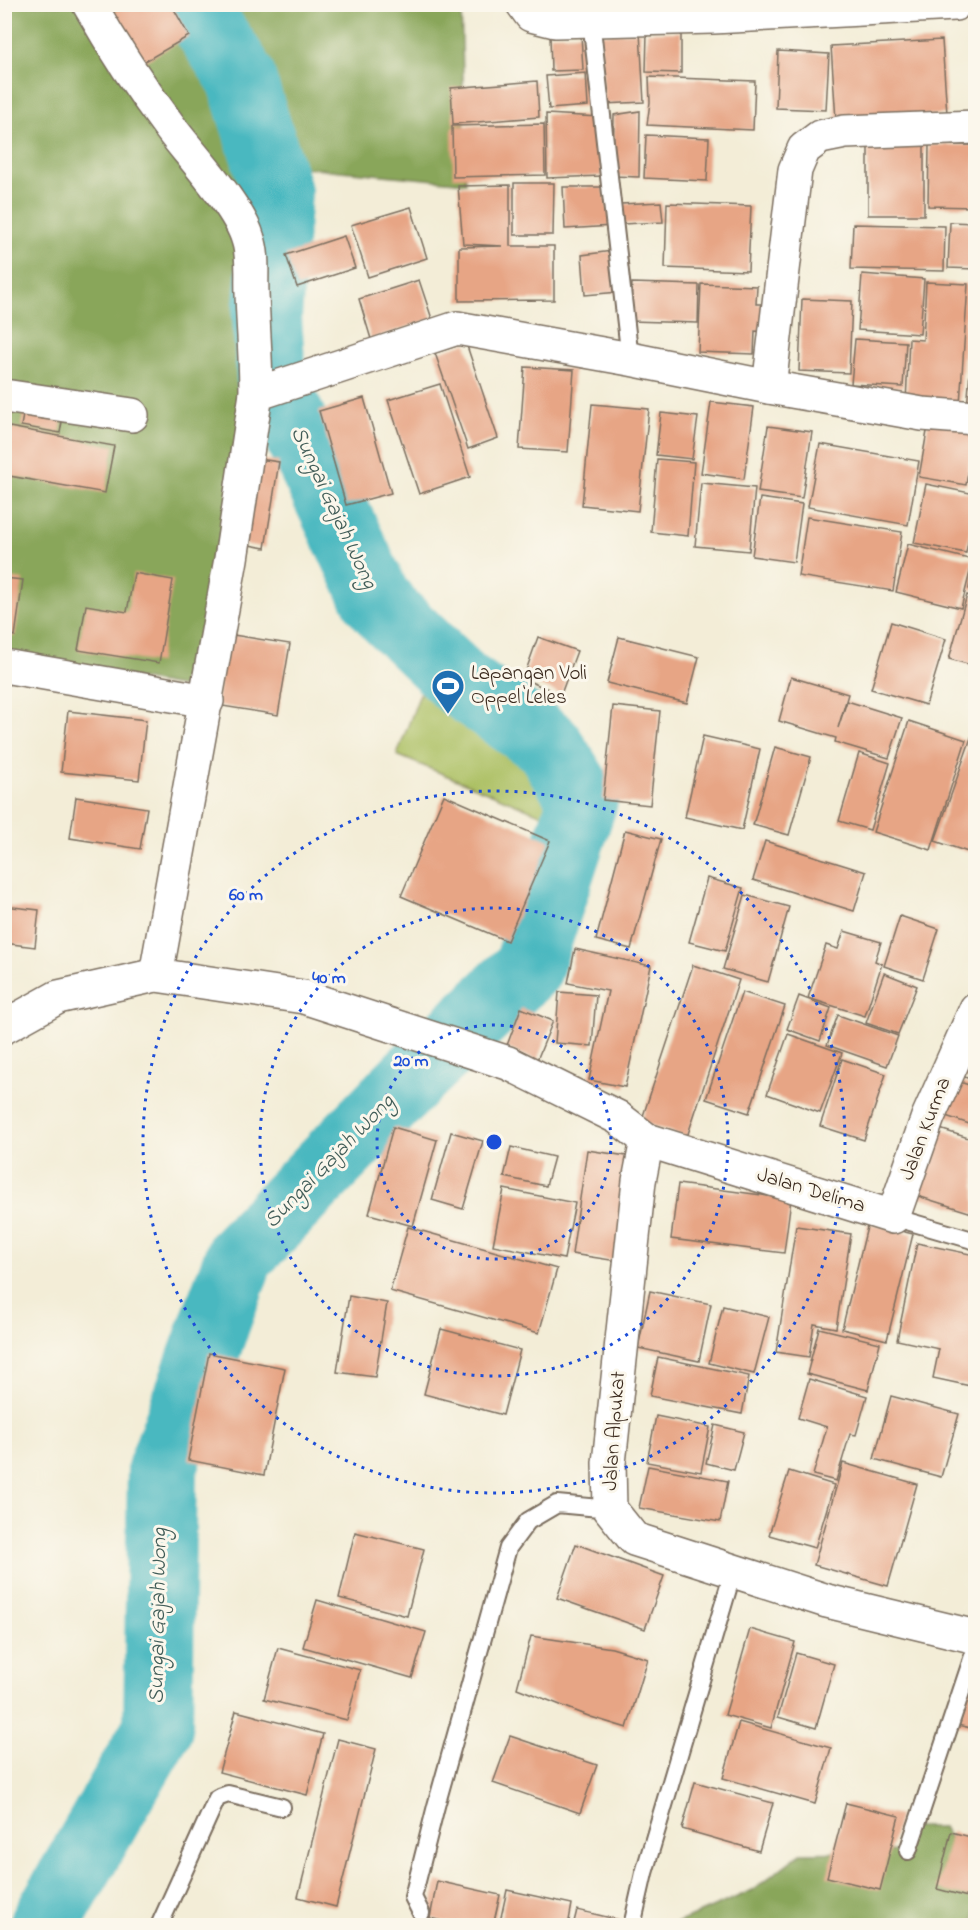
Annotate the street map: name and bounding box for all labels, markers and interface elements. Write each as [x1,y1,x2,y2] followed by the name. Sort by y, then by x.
[281,422,385,595] water label: Sungai Gajah Wong
[471,659,587,713] place label: Lapangan Voli Oppel Leles
[430,668,466,715] sports icon: Lapangan Voli Oppel Leles
[229,883,263,909] text: 60 m
[312,966,346,992] text: 40 m
[392,1049,429,1075] text: 20 m
[893,1073,959,1185] street label: Jalan Kurma
[257,1087,403,1236] water label: Sungai Gajah Wong
[484,1132,504,1152] centre of rings
[753,1160,869,1222] street label: Jalan Delima
[596,1370,634,1492] street label: Jalan Alpukat
[141,1527,177,1704] water label: Sungai Gajah Wong

